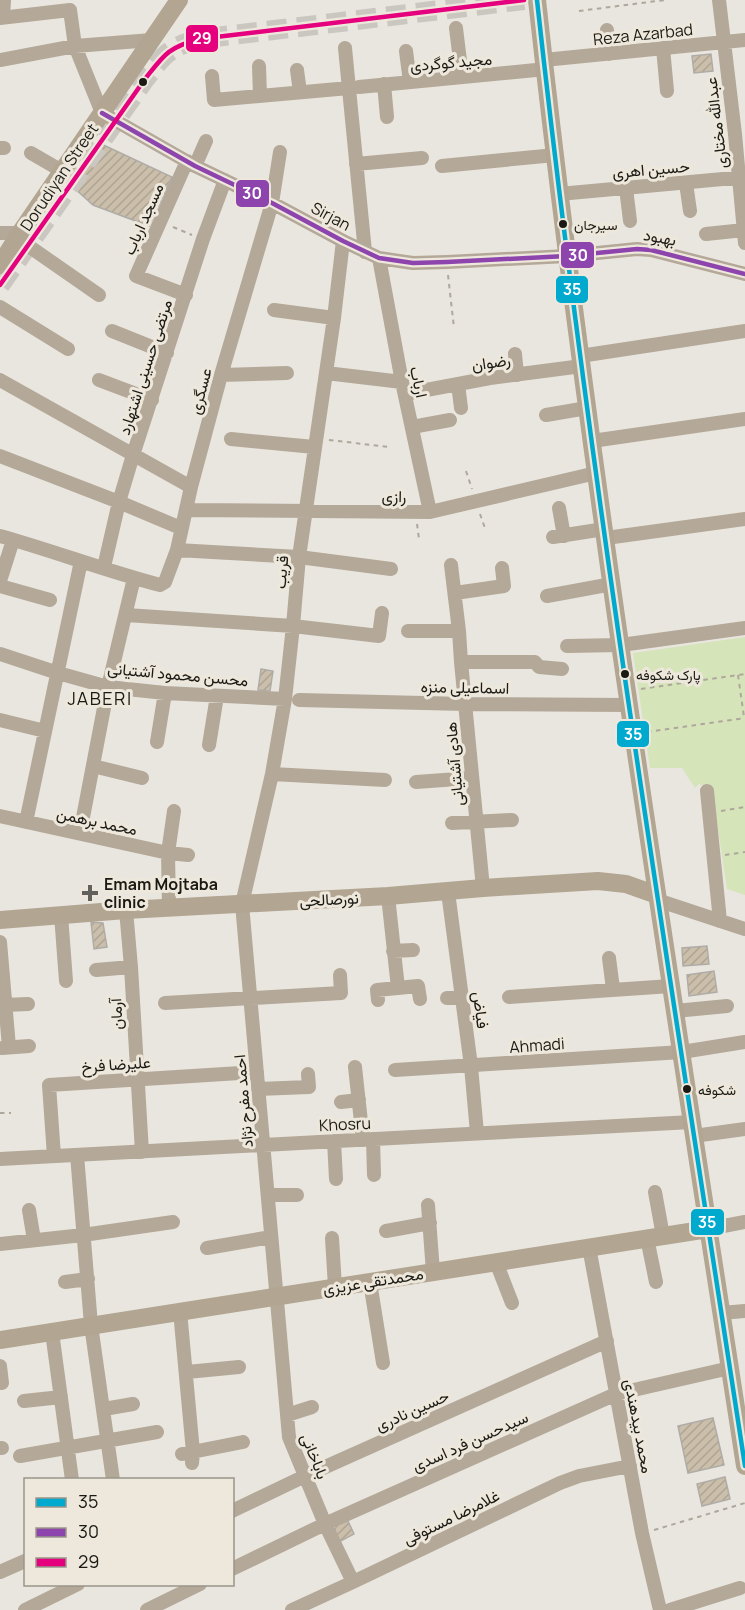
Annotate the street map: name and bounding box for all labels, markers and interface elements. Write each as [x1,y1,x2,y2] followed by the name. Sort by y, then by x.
[592,18,694,50] street label: Reza Azarbad
[185,24,219,53] line badge: 29
[192,27,212,49] text: 29
[409,47,493,77] street label: مجید گوگردی
[137,76,149,88] unlabelled marker
[699,76,733,170] street label: عبدالله مختاری
[15,119,103,235] street label: Dorudiyan Street
[611,155,691,183] street label: حسین اهری
[235,179,270,208] line badge: 30
[117,180,169,258] street label: مسجد ارباب
[242,182,262,204] text: 30
[307,196,355,236] street label: Sirjan
[574,215,617,234] place label: سیرجان
[557,218,569,230] marker: سیرجان
[642,223,678,251] street label: بهبود
[560,241,595,269] line badge: 30
[568,244,588,266] text: 30
[555,275,589,304] line badge: 35
[563,278,581,300] text: 35
[113,297,177,437] street label: مرتضی حسینی اشتهارد
[470,348,512,376] street label: رضوان
[405,364,433,400] street label: ارباب
[183,365,217,417] street label: عسگری
[381,485,407,507] street label: رازی
[269,554,293,590] street label: قریب
[107,657,249,691] street label: محسن محمود آشتیانی
[636,665,701,685] place label: پارک شکوفه
[619,668,631,680] marker: پارک شکوفه
[420,675,510,699] street label: اسماعیلی منزه
[67,686,133,710] district label: JABERI
[616,720,650,748] line badge: 35
[439,721,469,807] street label: هادی آشتیانی
[624,723,642,745] text: 35
[55,802,139,840] street label: محمد برهمن
[104,873,218,913] place label: Emam Mojtaba clinic
[81,884,99,902] marker: Emam Mojtaba clinic
[299,886,359,912] street label: نورصالحی
[468,990,494,1030] street label: فیاض
[104,996,128,1030] street label: آرمان
[509,1032,565,1058] street label: Ahmadi
[80,1051,152,1078] street label: علیرضا فرخ
[228,1053,259,1148] street label: احمد مفرح نژاد
[698,1080,736,1099] place label: شکوفه
[681,1083,693,1095] marker: شکوفه
[318,1112,372,1136] street label: Khosru
[690,1208,725,1236] line badge: 35
[698,1211,716,1233] text: 35
[321,1262,425,1300] street label: محمدتقی عزیزی
[619,1377,659,1475] street label: محمد بیدهندی
[372,1384,453,1436] street label: حسین نادری
[408,1406,532,1476] street label: سیدحسن فرد اسدی
[296,1430,334,1482] street label: باباخانی
[24,1478,234,1586] legend
[399,1484,503,1550] street label: غلامرضا مستوفی
[78,1489,98,1513] text: 35
[78,1519,99,1543] text: 30
[78,1549,99,1573] text: 29

